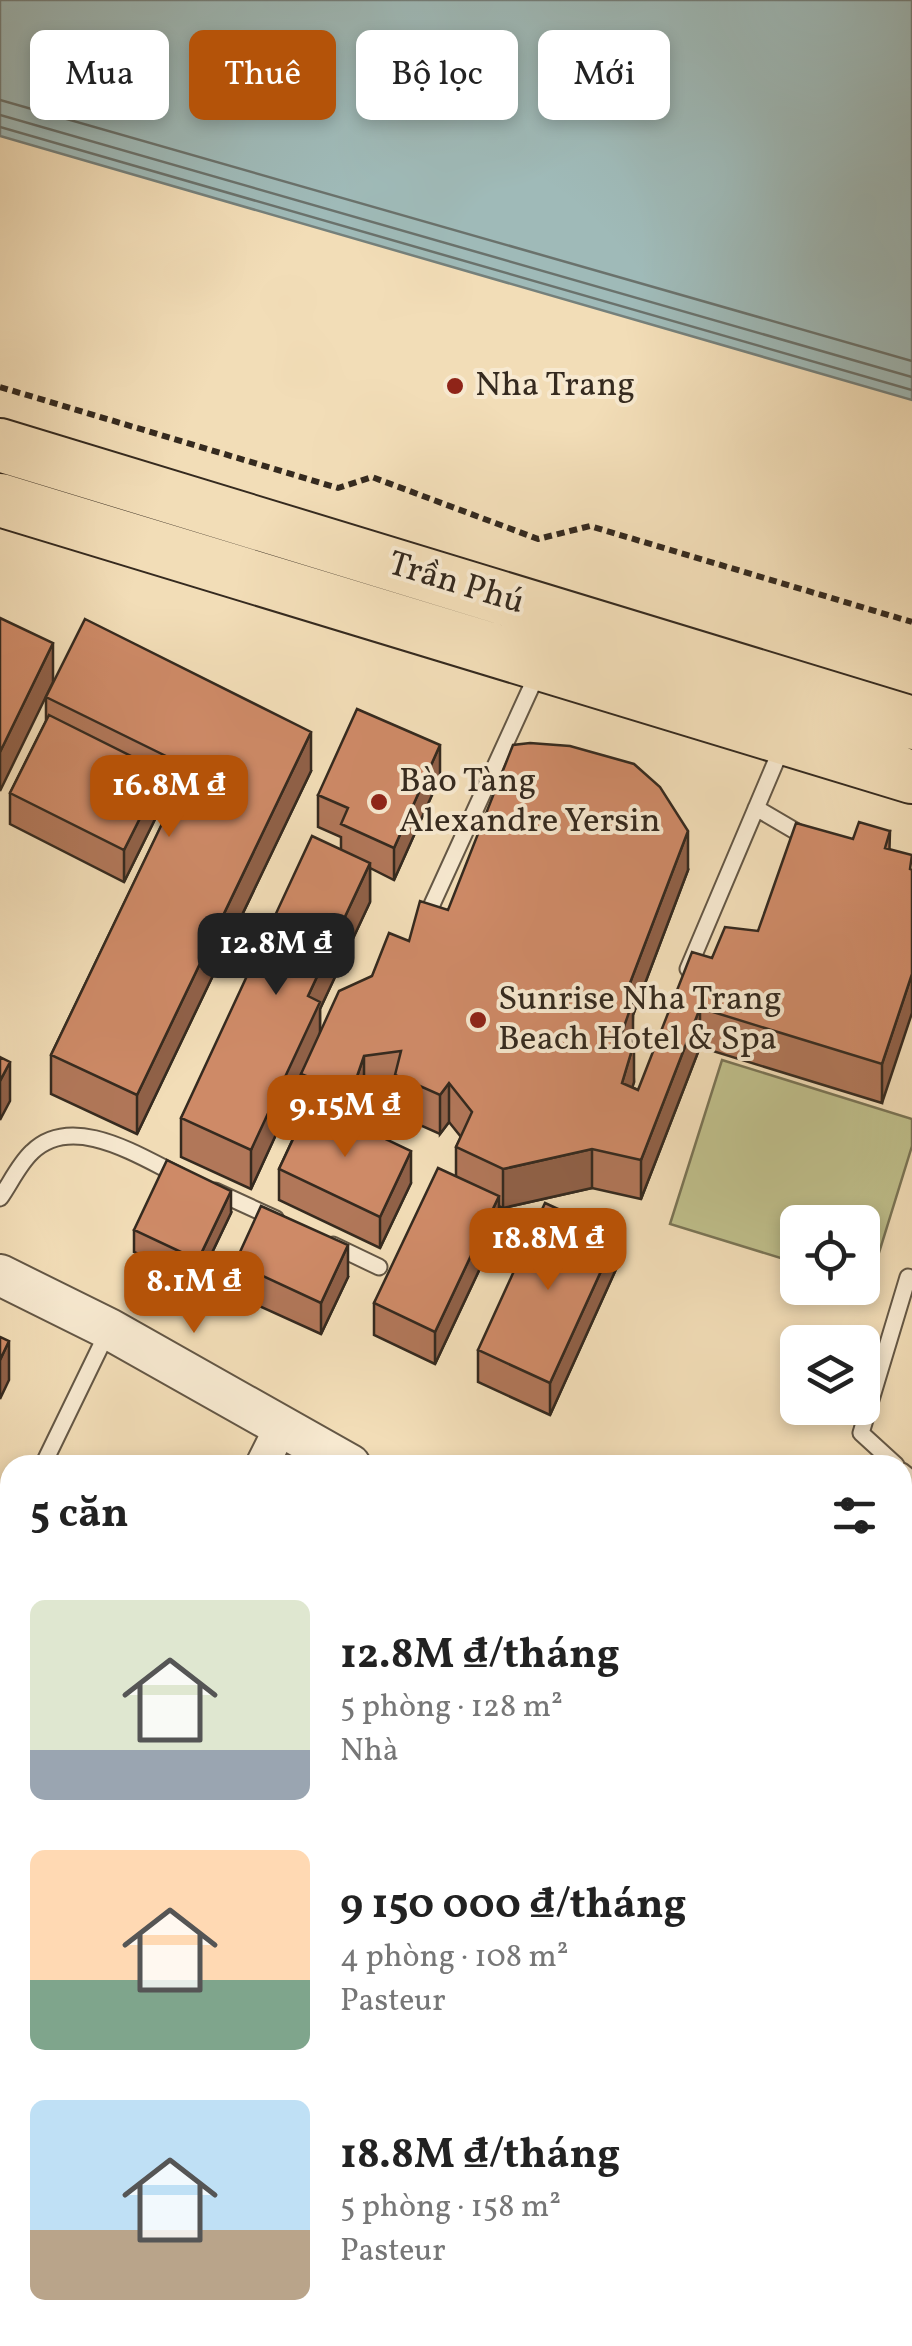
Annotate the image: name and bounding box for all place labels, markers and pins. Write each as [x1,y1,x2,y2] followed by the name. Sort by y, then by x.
[475,362,635,410] place label: Nha Trang
[444,375,466,397] marker: Nha Trang
[77,755,261,840] pin: 16.8M ₫
[399,758,661,846] place label: Bào Tàng Alexandre Yersin
[368,791,390,813] marker: Bào Tàng Alexandre Yersin
[184,913,368,998] pin: 12.8M ₫
[498,976,782,1064] place label: Sunrise Nha Trang Beach Hotel & Spa
[467,1009,489,1031] marker: Sunrise Nha Trang Beach Hotel & Spa
[253,1075,437,1160] pin: 9.15M ₫
[456,1208,640,1293] pin: 18.8M ₫
[113,1251,275,1336] pin: 8.1M ₫

